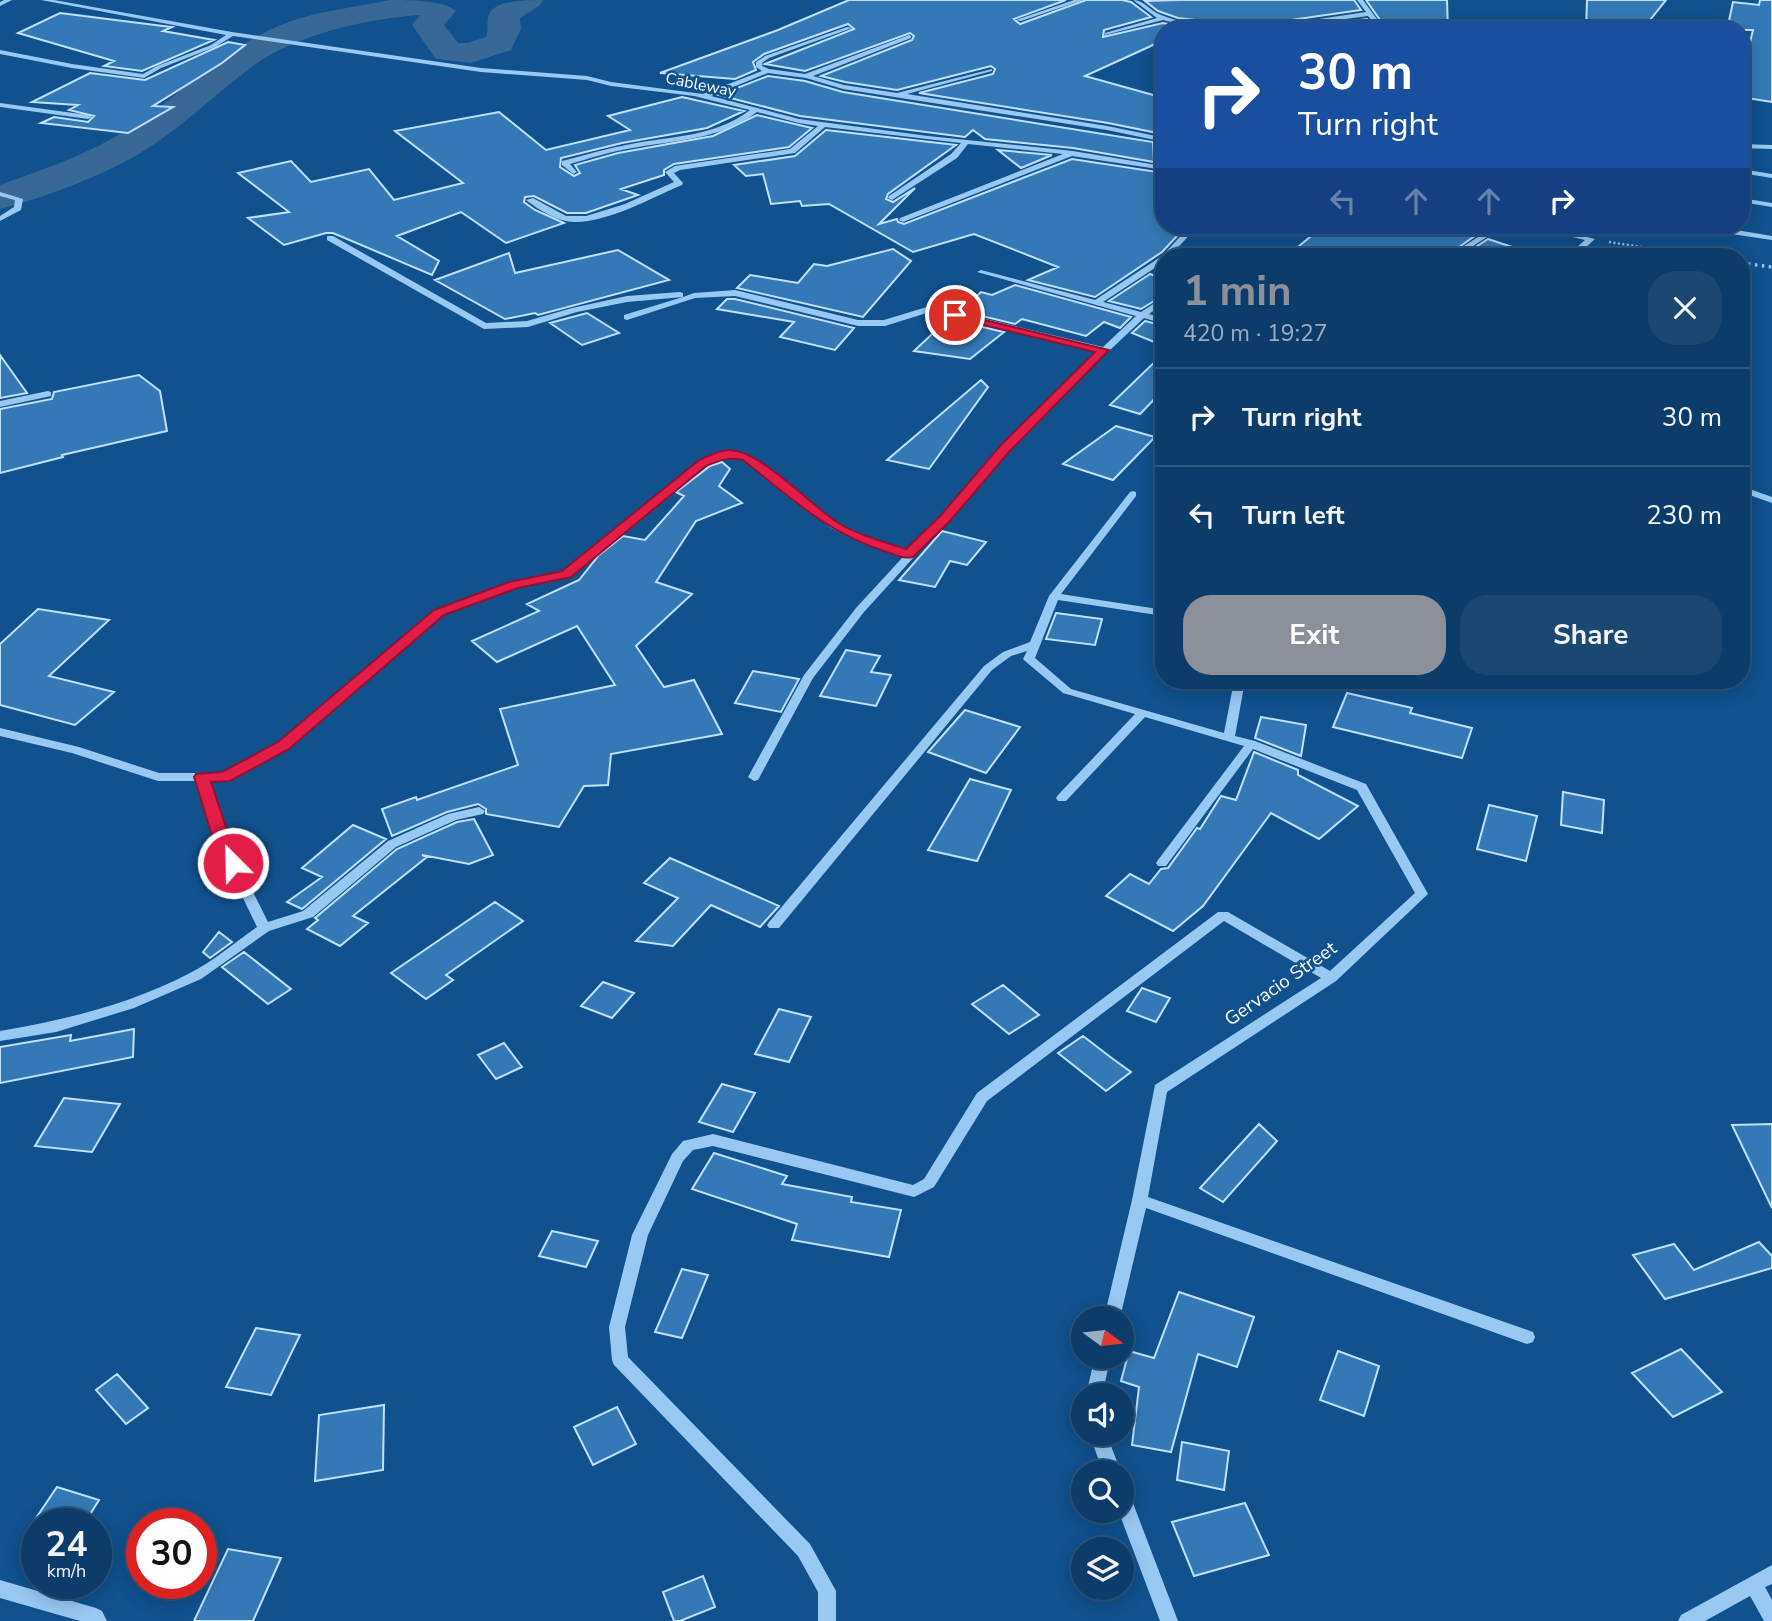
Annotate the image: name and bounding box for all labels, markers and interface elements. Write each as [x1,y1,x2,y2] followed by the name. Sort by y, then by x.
[1298,39,1413,106] text: 30 m
[1183,49,1274,140] icon: right
[664,67,739,103] street label: Cableway
[1298,103,1438,146] text: Turn right
[1324,182,1362,220] icon: left
[1397,182,1435,220] icon: ahead
[1470,182,1508,220] icon: ahead
[1543,182,1581,220] icon: right
[1183,263,1292,320] text: 1 min
[1648,271,1722,345] button: close
[925,285,985,345] pin
[936,296,974,334] icon: arrive
[1183,318,1328,349] text: 420 m · 19:27
[1183,398,1221,436] icon: right
[1242,400,1361,435] text: Turn right
[1662,400,1722,435] text: 30 m
[1183,496,1221,534] icon: left
[1242,498,1345,533] text: Turn left
[1646,498,1722,533] text: 230 m
[1183,595,1446,675] button: Exit
[1460,595,1722,675] button: Share
[196,826,270,900] position arrow
[1219,935,1342,1032] street label: Gervacio Street
[1071,1306,1134,1368] north arrow
[1071,1306,1134,1600] map controls
[1071,1383,1134,1446] button: sound
[1071,1460,1134,1523] button: search
[126,1508,217,1599] speed limit sign: 30
[45,1521,88,1568] text: 24
[1071,1537,1134,1600] button: layers
[47,1559,86,1583] text: km/h

